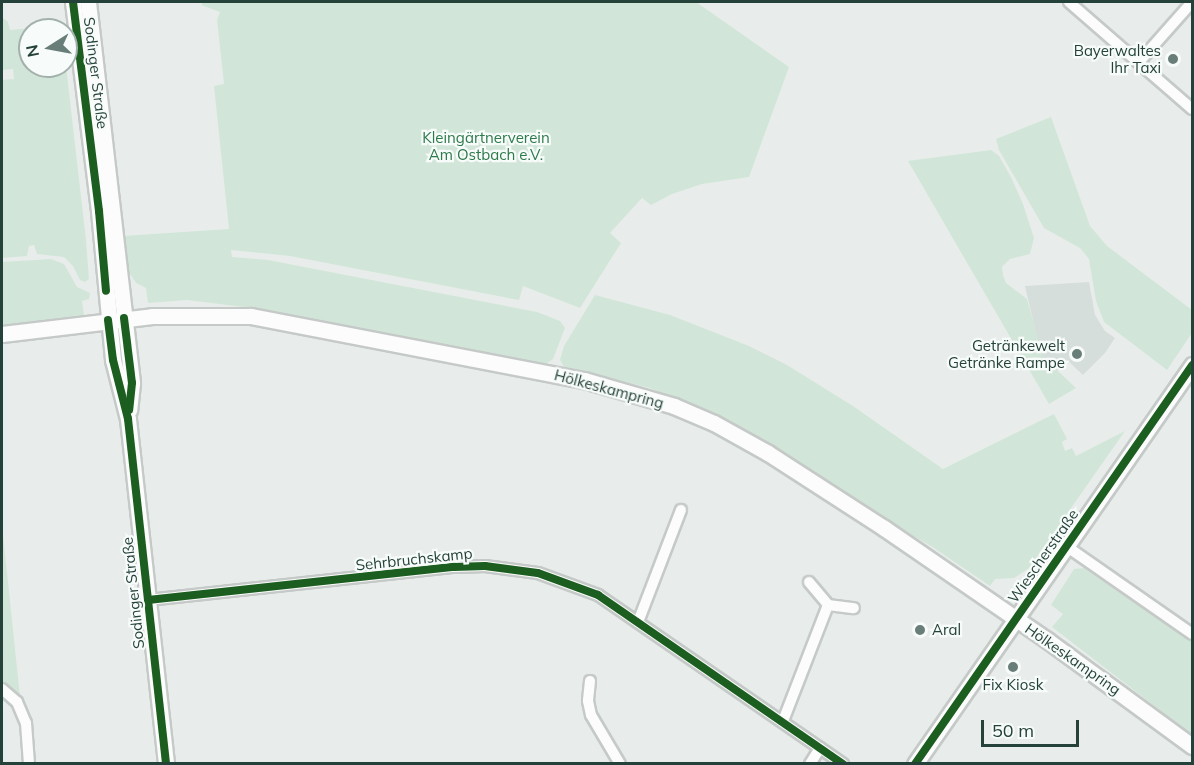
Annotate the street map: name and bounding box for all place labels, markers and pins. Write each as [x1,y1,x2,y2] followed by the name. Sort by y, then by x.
[1074,41,1161,76] place label: Bayerwaltes Ihr Taxi
[1166,52,1180,66] marker: Bayerwaltes Ihr Taxi
[948,336,1065,371] place label: Getränkewelt Getränke Rampe
[1070,347,1084,361] marker: Getränkewelt Getränke Rampe
[932,621,961,639] place label: Aral
[913,623,927,637] marker: Aral
[1006,660,1020,674] marker: Fix Kiosk
[983,676,1043,694] place label: Fix Kiosk

